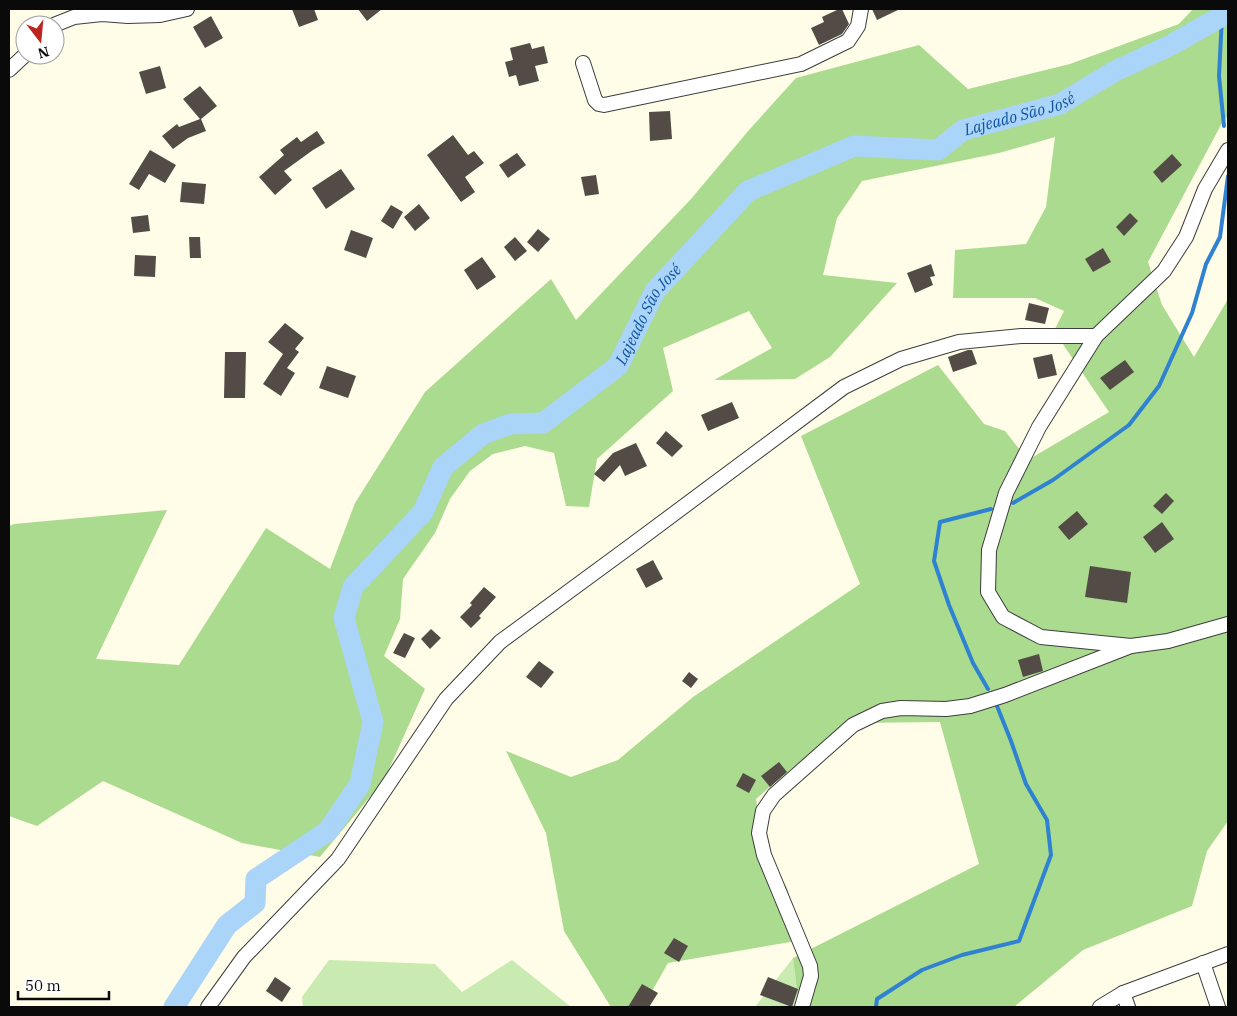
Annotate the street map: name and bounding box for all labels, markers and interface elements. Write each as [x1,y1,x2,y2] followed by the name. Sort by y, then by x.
[15,15,65,65] north arrow
[36,42,51,63] text: N
[961,87,1079,140] water label: Lajeado São José
[610,259,686,369] water label: Lajeado São José
[18,968,109,1000] scale bar
[25,976,61,995] text: 50 m

